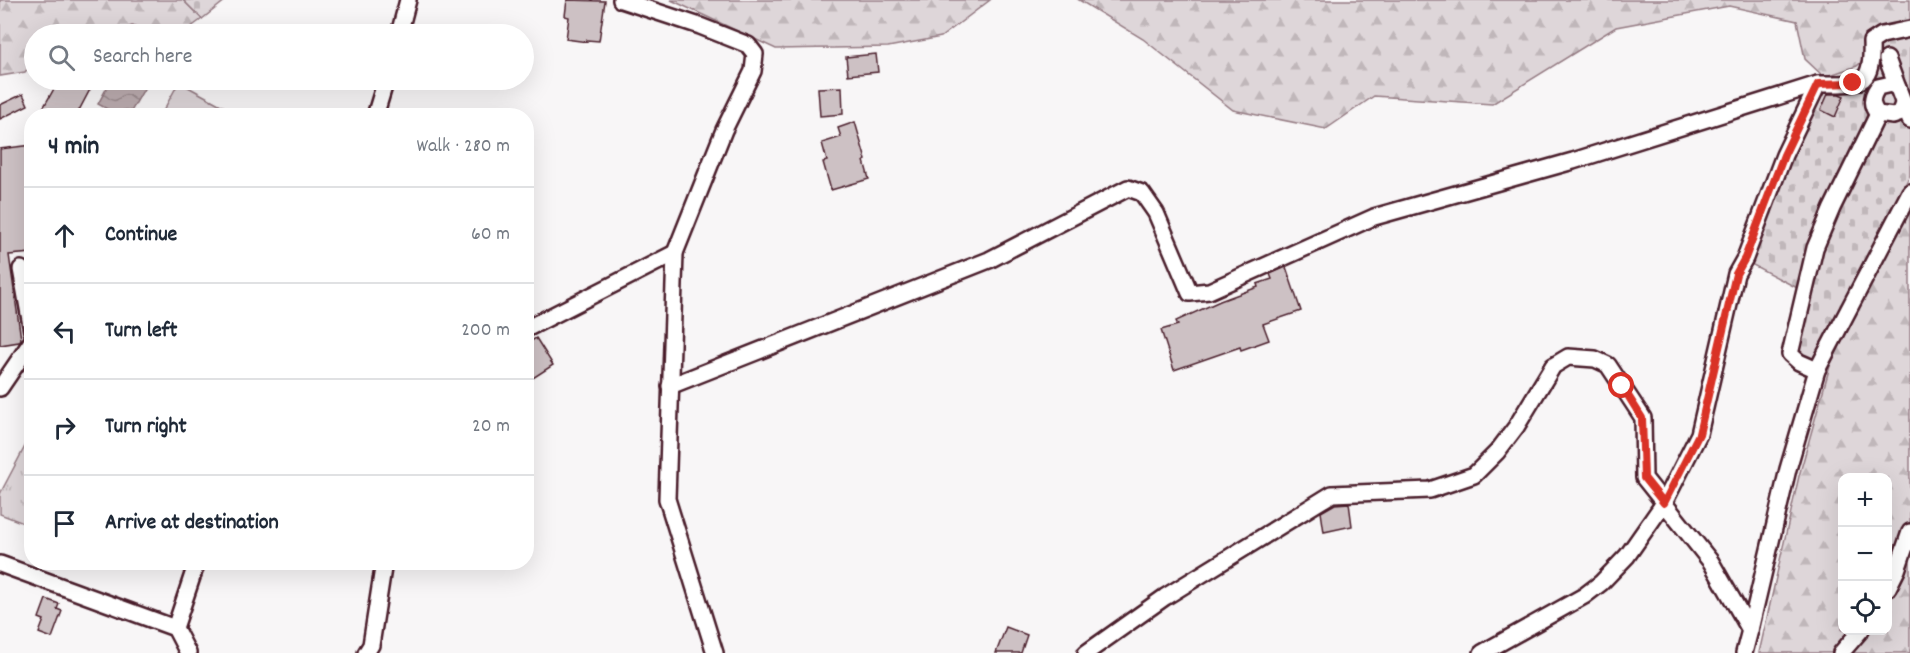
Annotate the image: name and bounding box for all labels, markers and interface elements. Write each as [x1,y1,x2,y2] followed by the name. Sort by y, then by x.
[24,24,534,90] search box
[45,41,78,74] icon: search
[93,42,192,73] text: Search here
[1839,69,1865,95] route end
[48,129,99,166] text: 4 min
[416,133,510,161] text: Walk · 280 m
[48,219,81,252] icon: ahead
[105,220,177,251] text: Continue
[471,221,510,249] text: 60 m
[48,315,81,348] icon: left
[105,316,177,347] text: Turn left
[461,317,510,345] text: 200 m
[1608,372,1634,398] route start
[48,411,81,444] icon: right
[105,412,187,443] text: Turn right
[472,413,510,441] text: 20 m
[1838,473,1892,635] map controls
[1838,473,1892,527] button: +
[48,507,81,540] icon: arrive
[105,508,279,539] text: Arrive at destination
[1838,527,1892,581] button: −
[1838,581,1892,635] button: locate

